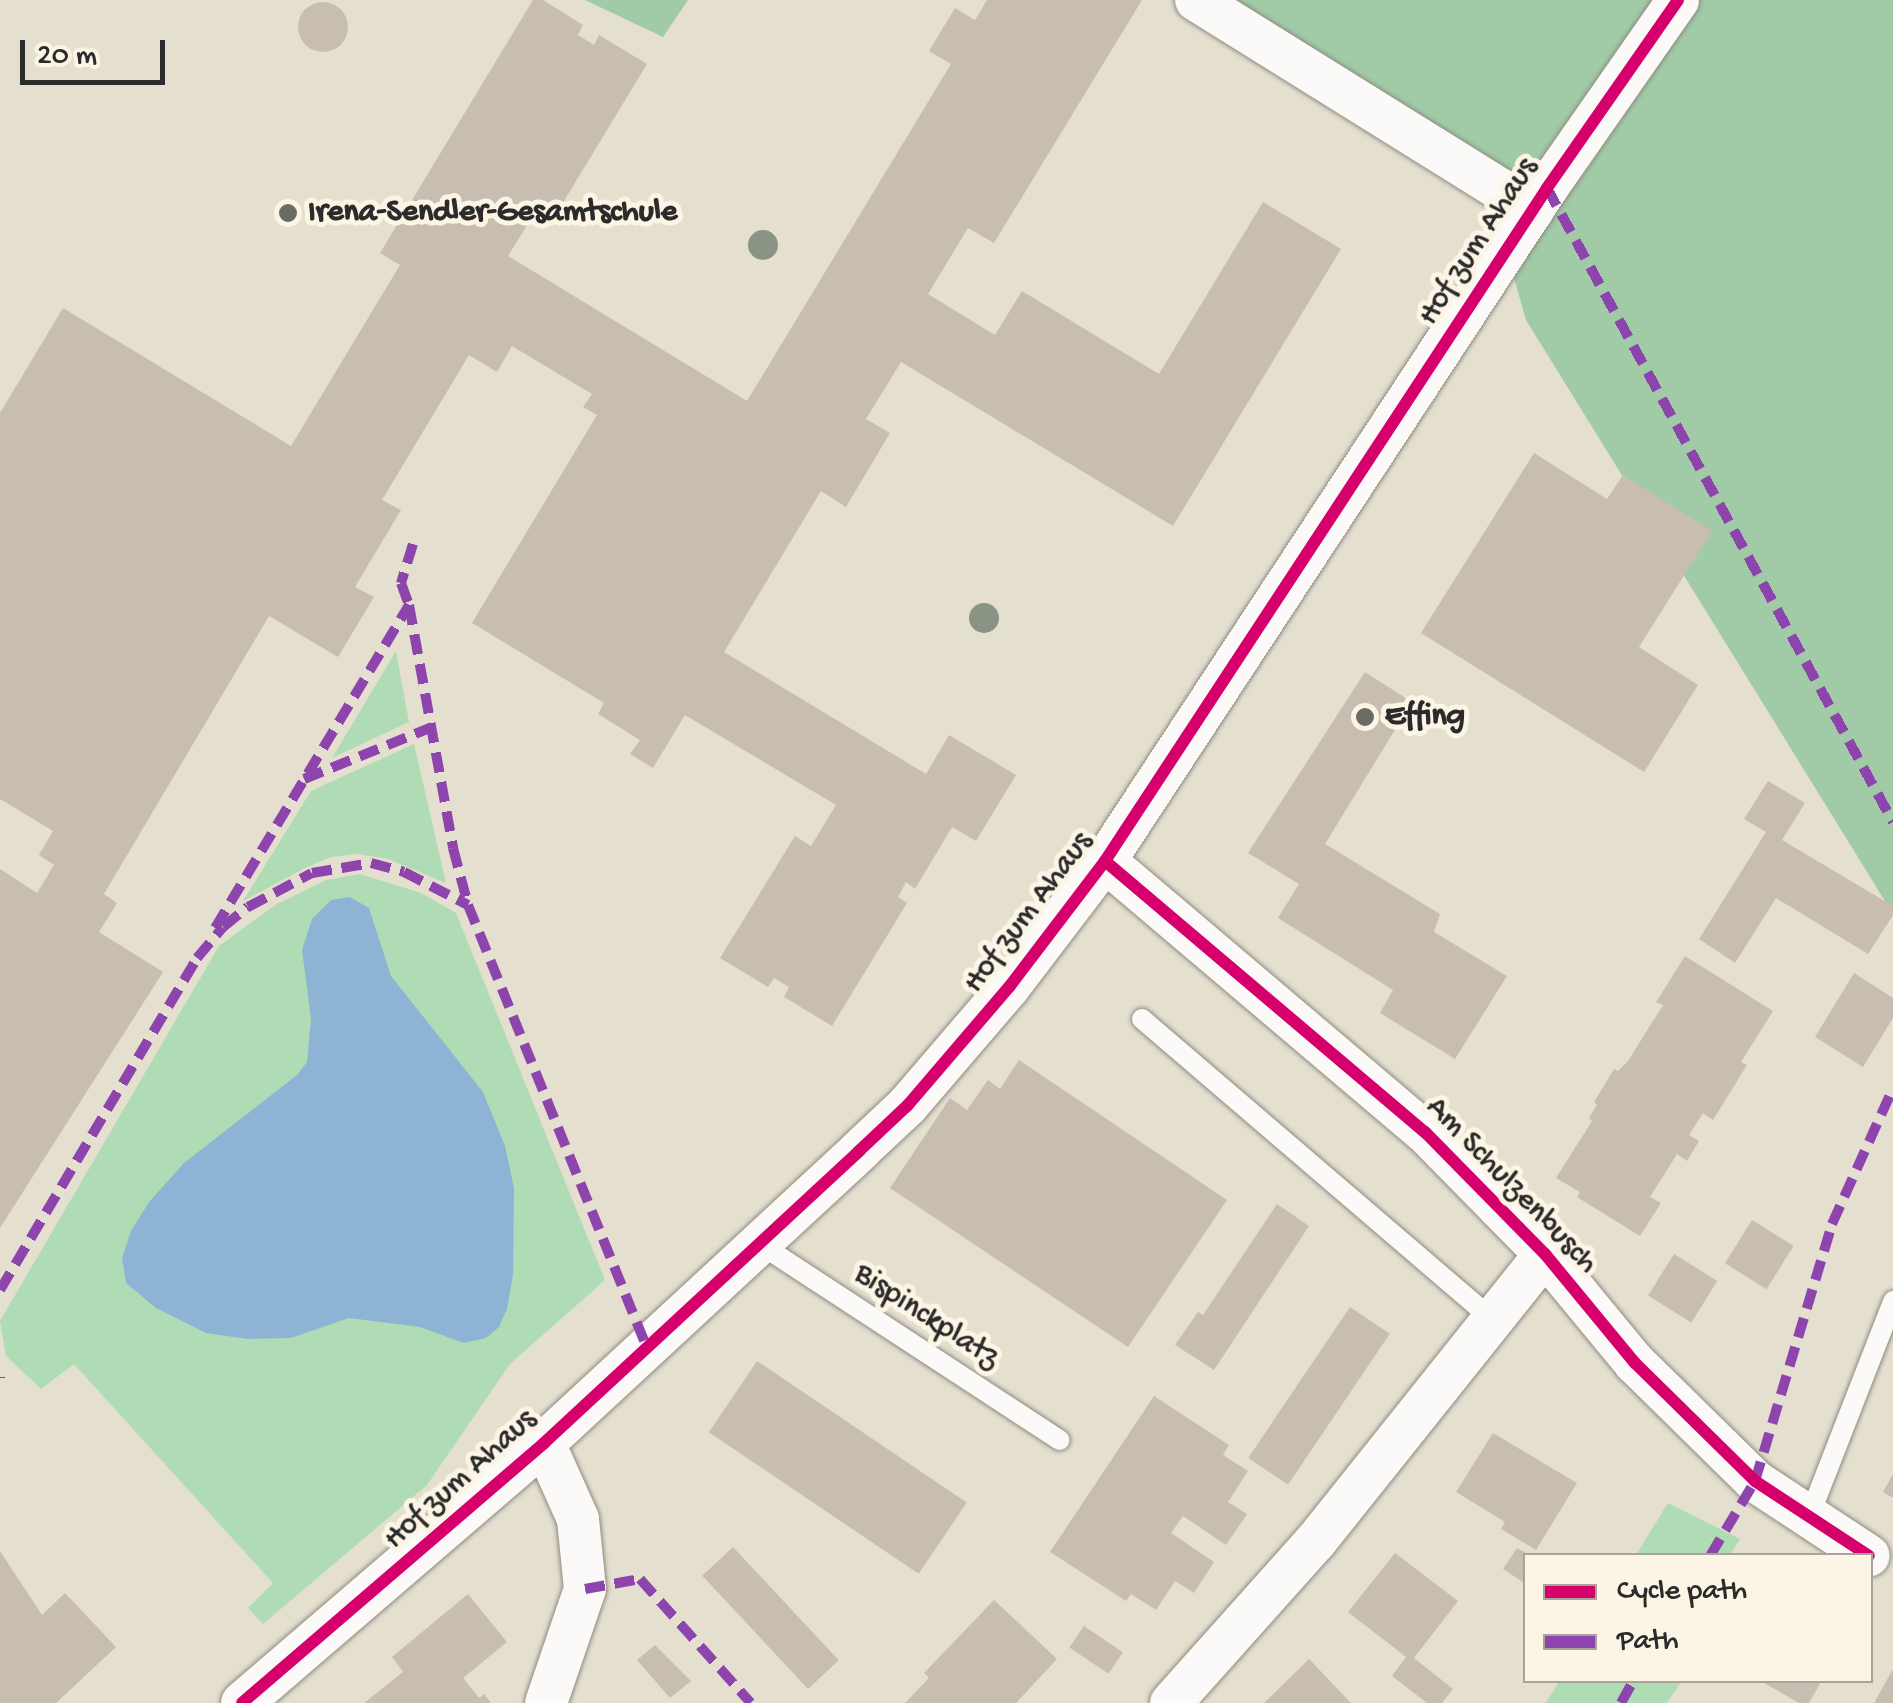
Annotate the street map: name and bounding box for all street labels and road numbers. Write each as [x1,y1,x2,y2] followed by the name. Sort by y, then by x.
[1411,151,1547,333] street label: Hof zum Ahaus
[956,825,1102,1001] street label: Hof zum Ahaus
[1417,1089,1605,1283] street label: Am Schulzenbusch
[846,1256,1006,1378] street label: Bispinckplatz
[377,1401,545,1559] street label: Hof zum Ahaus

